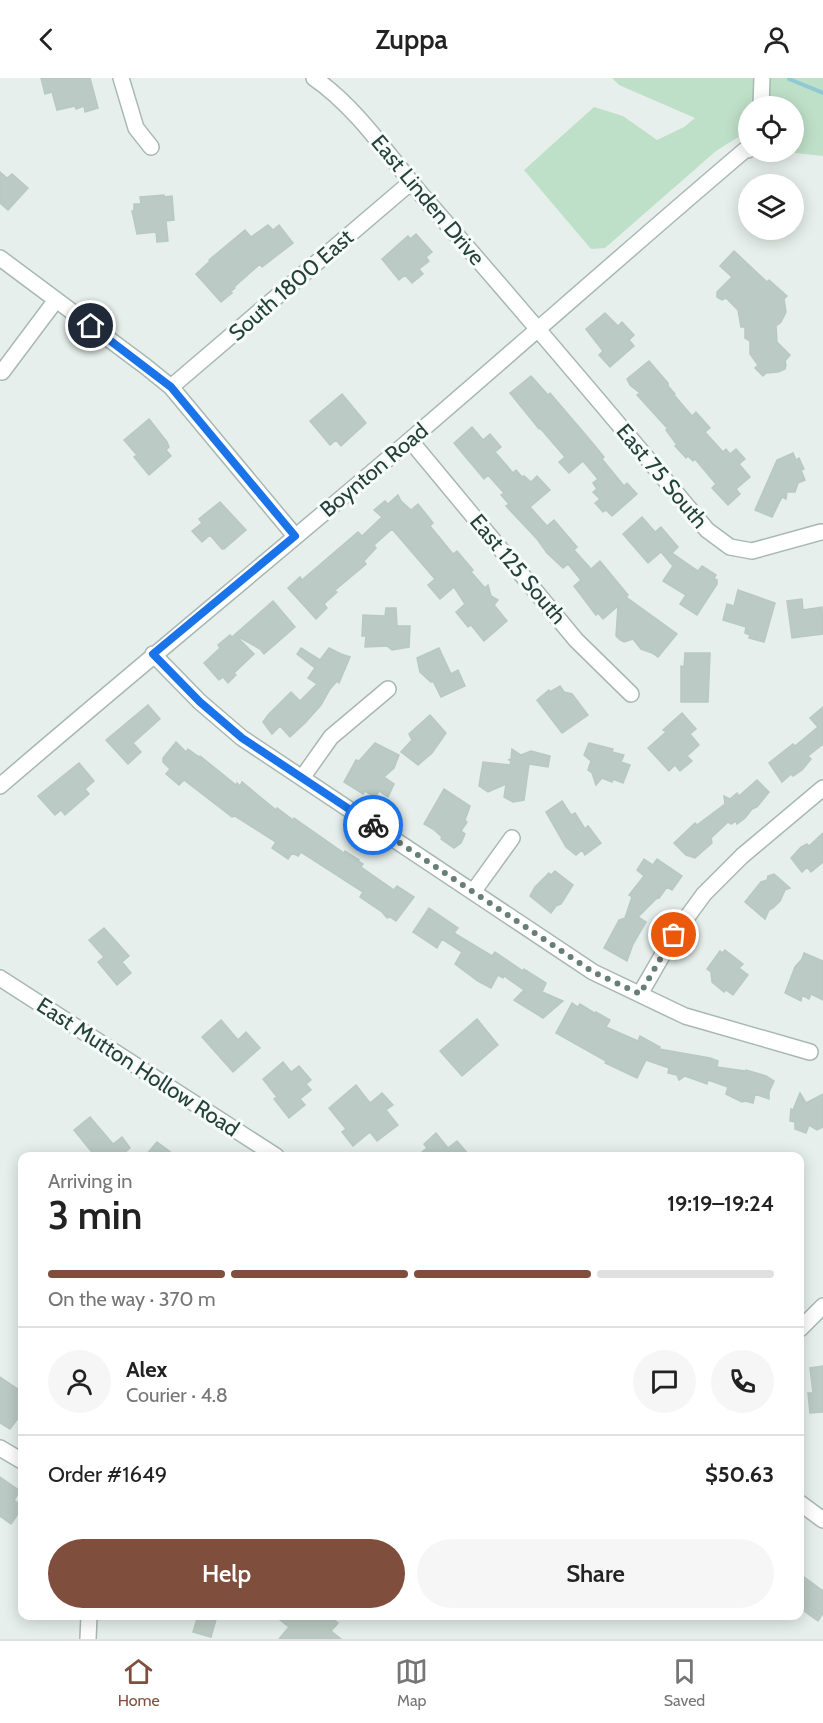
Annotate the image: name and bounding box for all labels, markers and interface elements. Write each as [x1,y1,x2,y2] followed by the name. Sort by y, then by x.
[30,23,63,56] icon: back
[375,23,448,56] text: Zuppa
[760,23,793,56] icon: person
[738,96,804,240] map controls
[738,96,804,162] button: locate
[366,129,490,271] street label: East Linden Drive
[738,174,804,240] button: layers
[223,223,359,346] street label: South 1800 East
[65,300,116,351] pin
[74,309,107,342] icon: home
[315,417,433,523] street label: Boynton Road
[611,418,713,534] street label: East 75 South
[464,508,572,630] street label: East 125 South
[343,795,403,855] courier
[357,809,390,842] icon: bike
[648,909,699,960] pin
[657,918,690,951] icon: bag
[32,992,244,1142] street label: East Mutton Hollow Road
[48,1169,132,1193] text: Arriving in
[667,1190,774,1217] text: 19:19–19:24
[48,1191,142,1239] text: 3 min
[48,1287,215,1311] text: On the way · 370 m
[48,1350,111,1413] button: person
[633,1350,696,1413] button: chat
[711,1350,774,1413] button: phone
[126,1356,167,1383] text: Alex
[126,1383,228,1407] text: Courier · 4.8
[48,1461,167,1488] text: Order #1649
[705,1461,774,1488] text: $50.63
[48,1539,405,1608] button: Help
[417,1539,774,1608] button: Share
[118,1655,160,1710] tab: Home
[395,1655,428,1710] tab: Map
[664,1655,705,1710] tab: Saved

